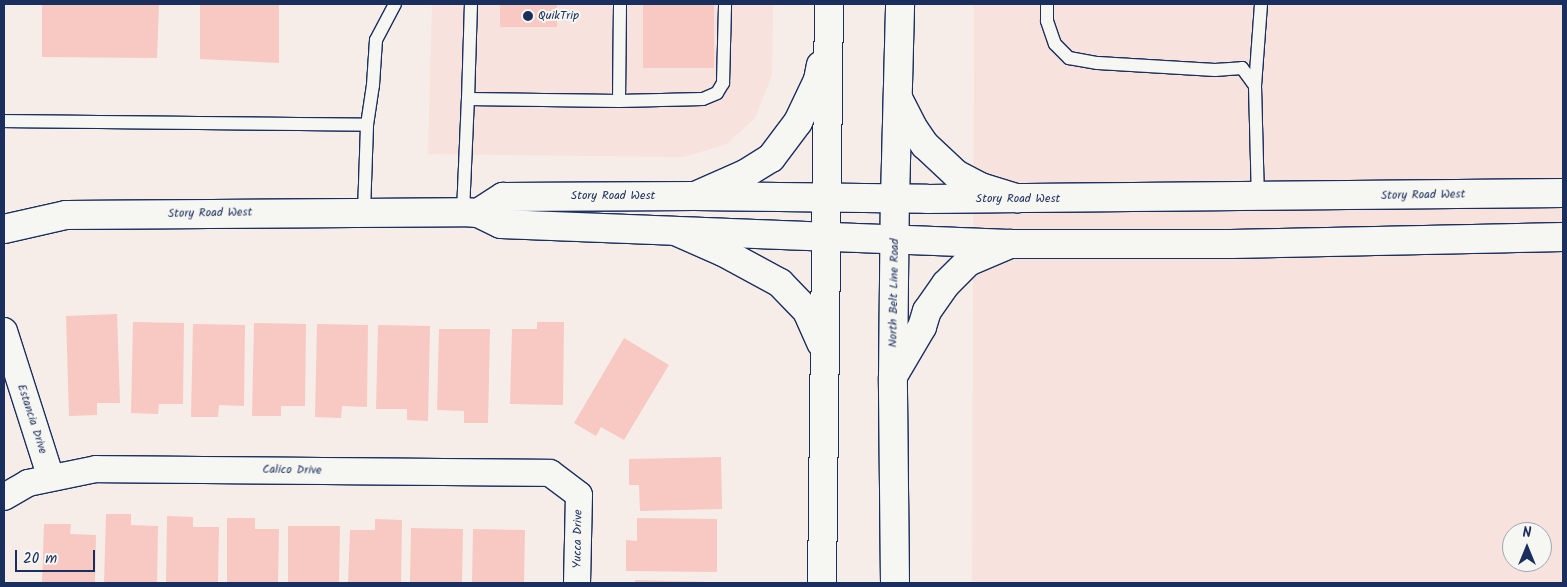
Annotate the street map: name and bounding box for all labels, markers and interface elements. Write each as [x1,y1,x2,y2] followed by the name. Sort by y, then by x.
[538,9,579,23] place label: QuikTrip
[522,10,534,22] marker: QuikTrip
[1381,187,1465,203] street label: Story Road West
[571,189,655,203] street label: Story Road West
[976,192,1060,206] street label: Story Road West
[168,205,252,221] street label: Story Road West
[886,238,902,348] street label: North Belt Line Road
[14,382,50,456] street label: Estancia Drive
[262,462,322,478] street label: Calico Drive
[570,509,586,569] street label: Yucca Drive
[1502,522,1552,572] north arrow
[1523,522,1531,544] text: N
[18,540,98,572] scale bar
[23,547,57,571] text: 20 m

